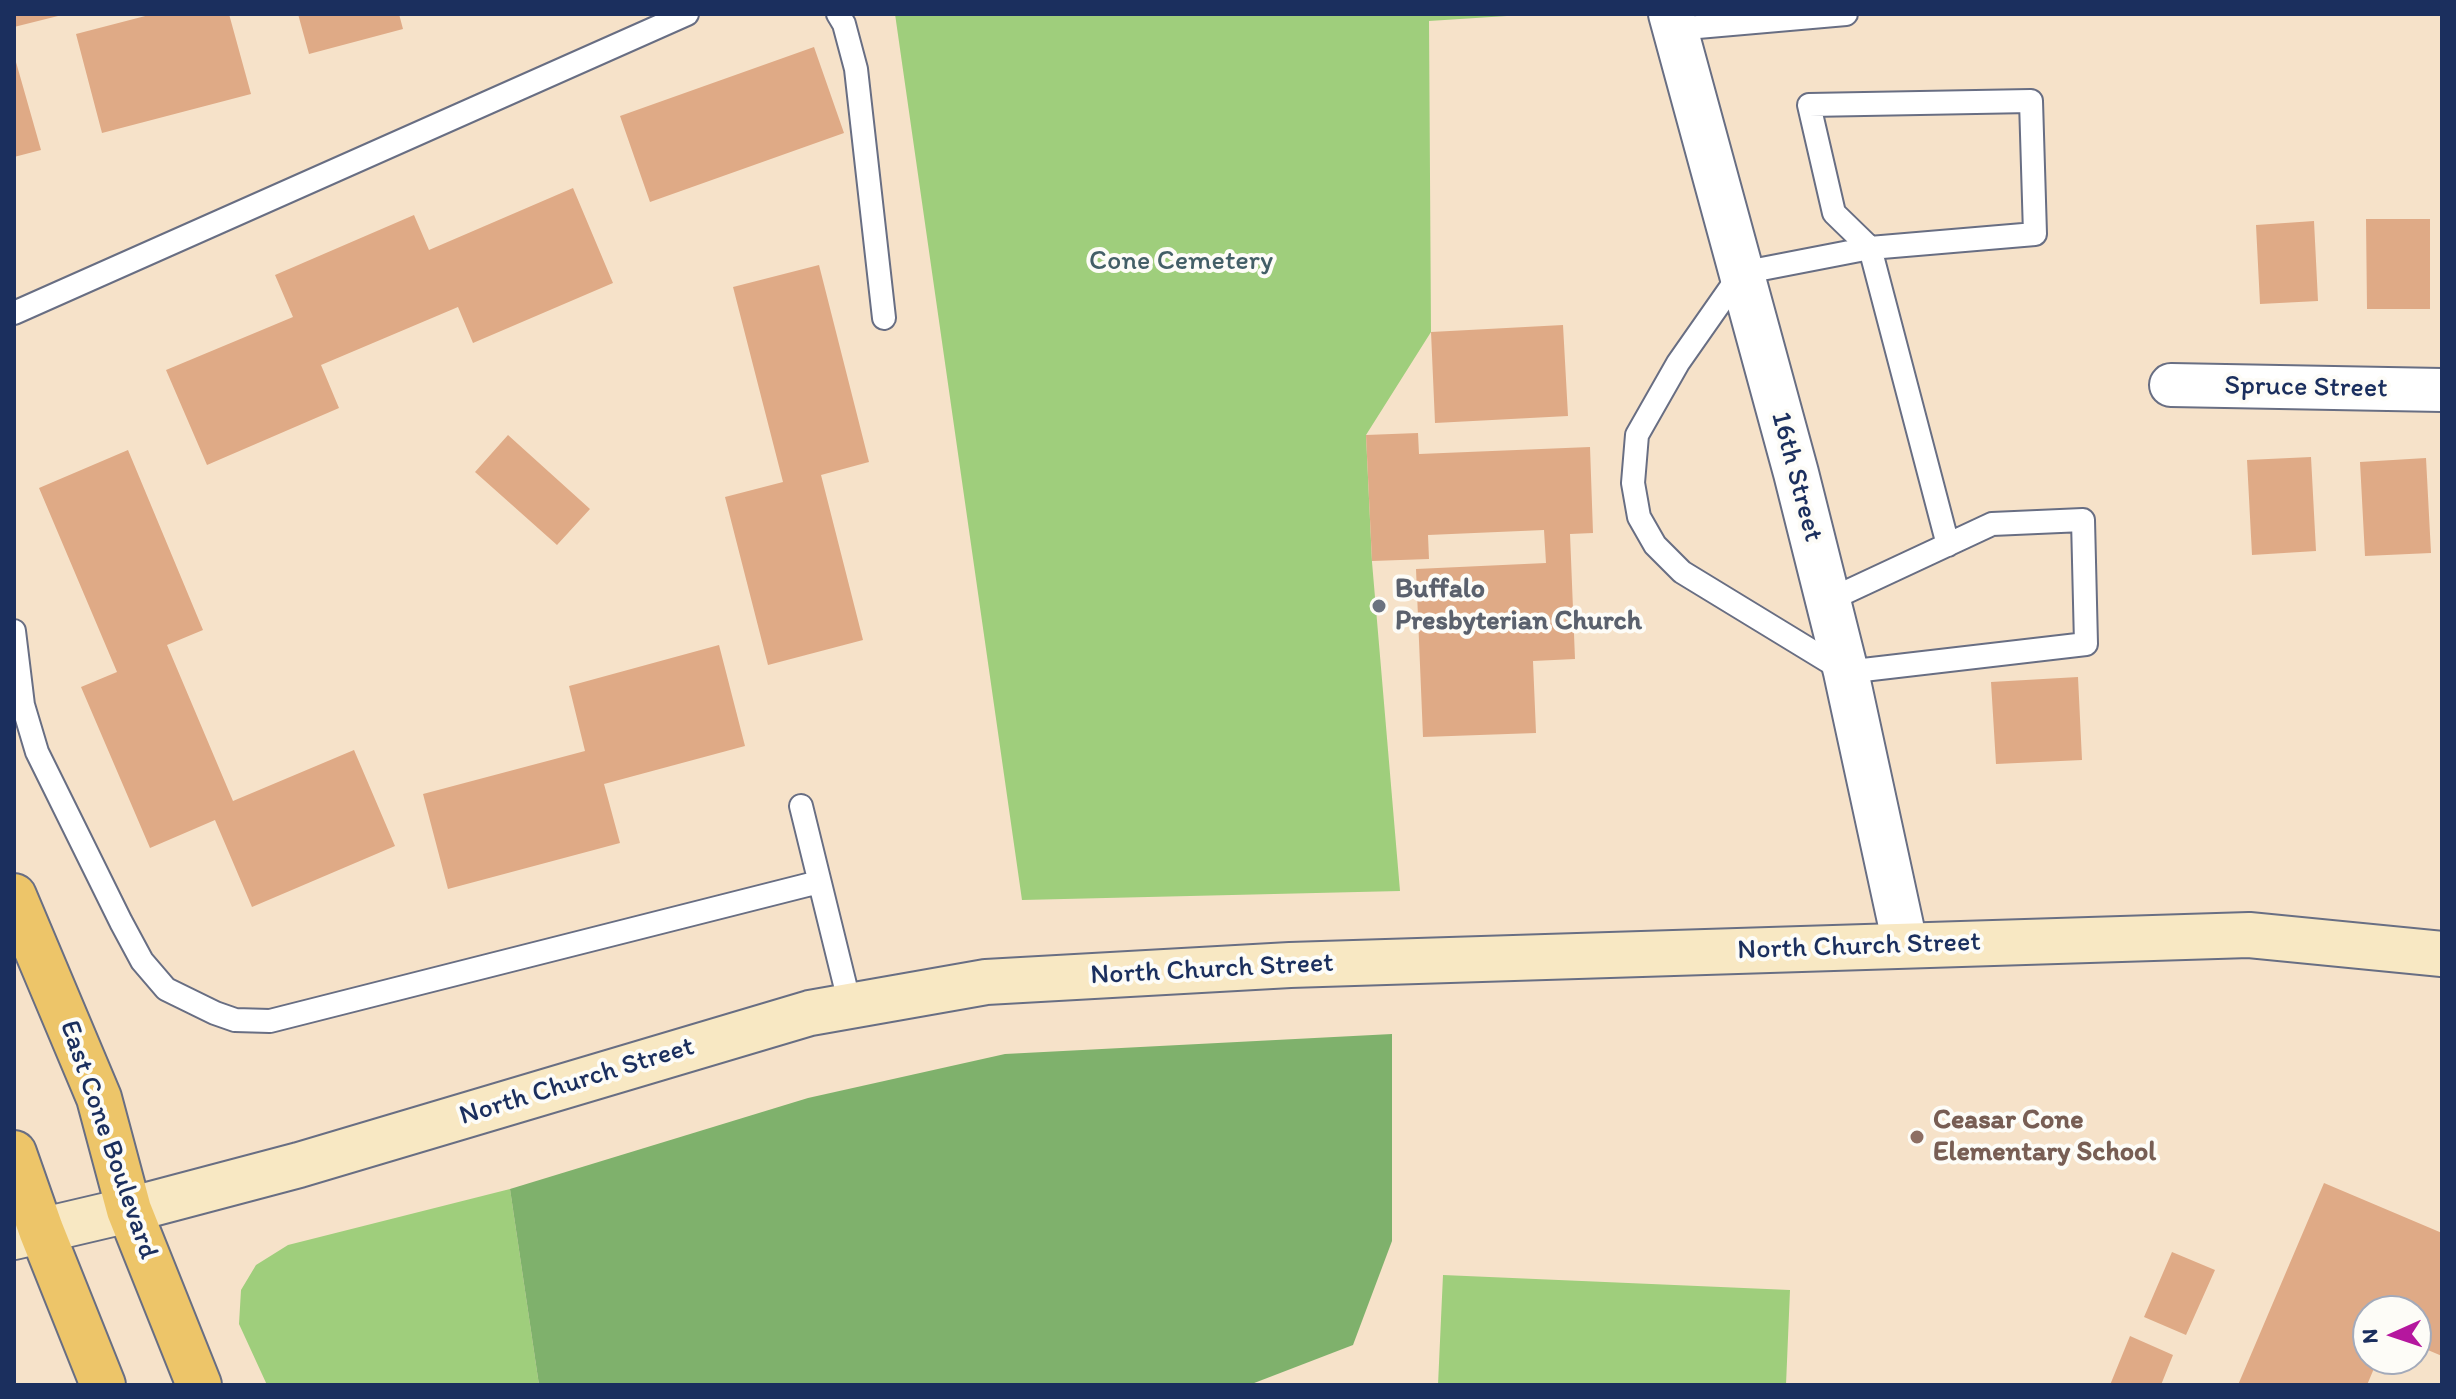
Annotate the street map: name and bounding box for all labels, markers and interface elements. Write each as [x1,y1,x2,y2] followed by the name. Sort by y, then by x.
[1089,245,1273,279] park label: Cone Cemetery
[2224,370,2388,406] street label: Spruce Street
[1763,408,1829,546] street label: 16th Street
[1395,573,1642,639] place label: Buffalo Presbyterian Church
[1370,597,1388,615] marker: Buffalo Presbyterian Church
[1737,926,1981,968] street label: North Church Street
[1089,947,1335,993] street label: North Church Street
[51,1016,165,1264] street label: East Cone Boulevard
[456,1030,698,1134] street label: North Church Street
[1933,1104,2156,1170] place label: Ceasar Cone Elementary School
[1908,1128,1926,1146] marker: Ceasar Cone Elementary School
[2352,1295,2432,1375] north arrow
[2356,1328,2383,1344] text: N

